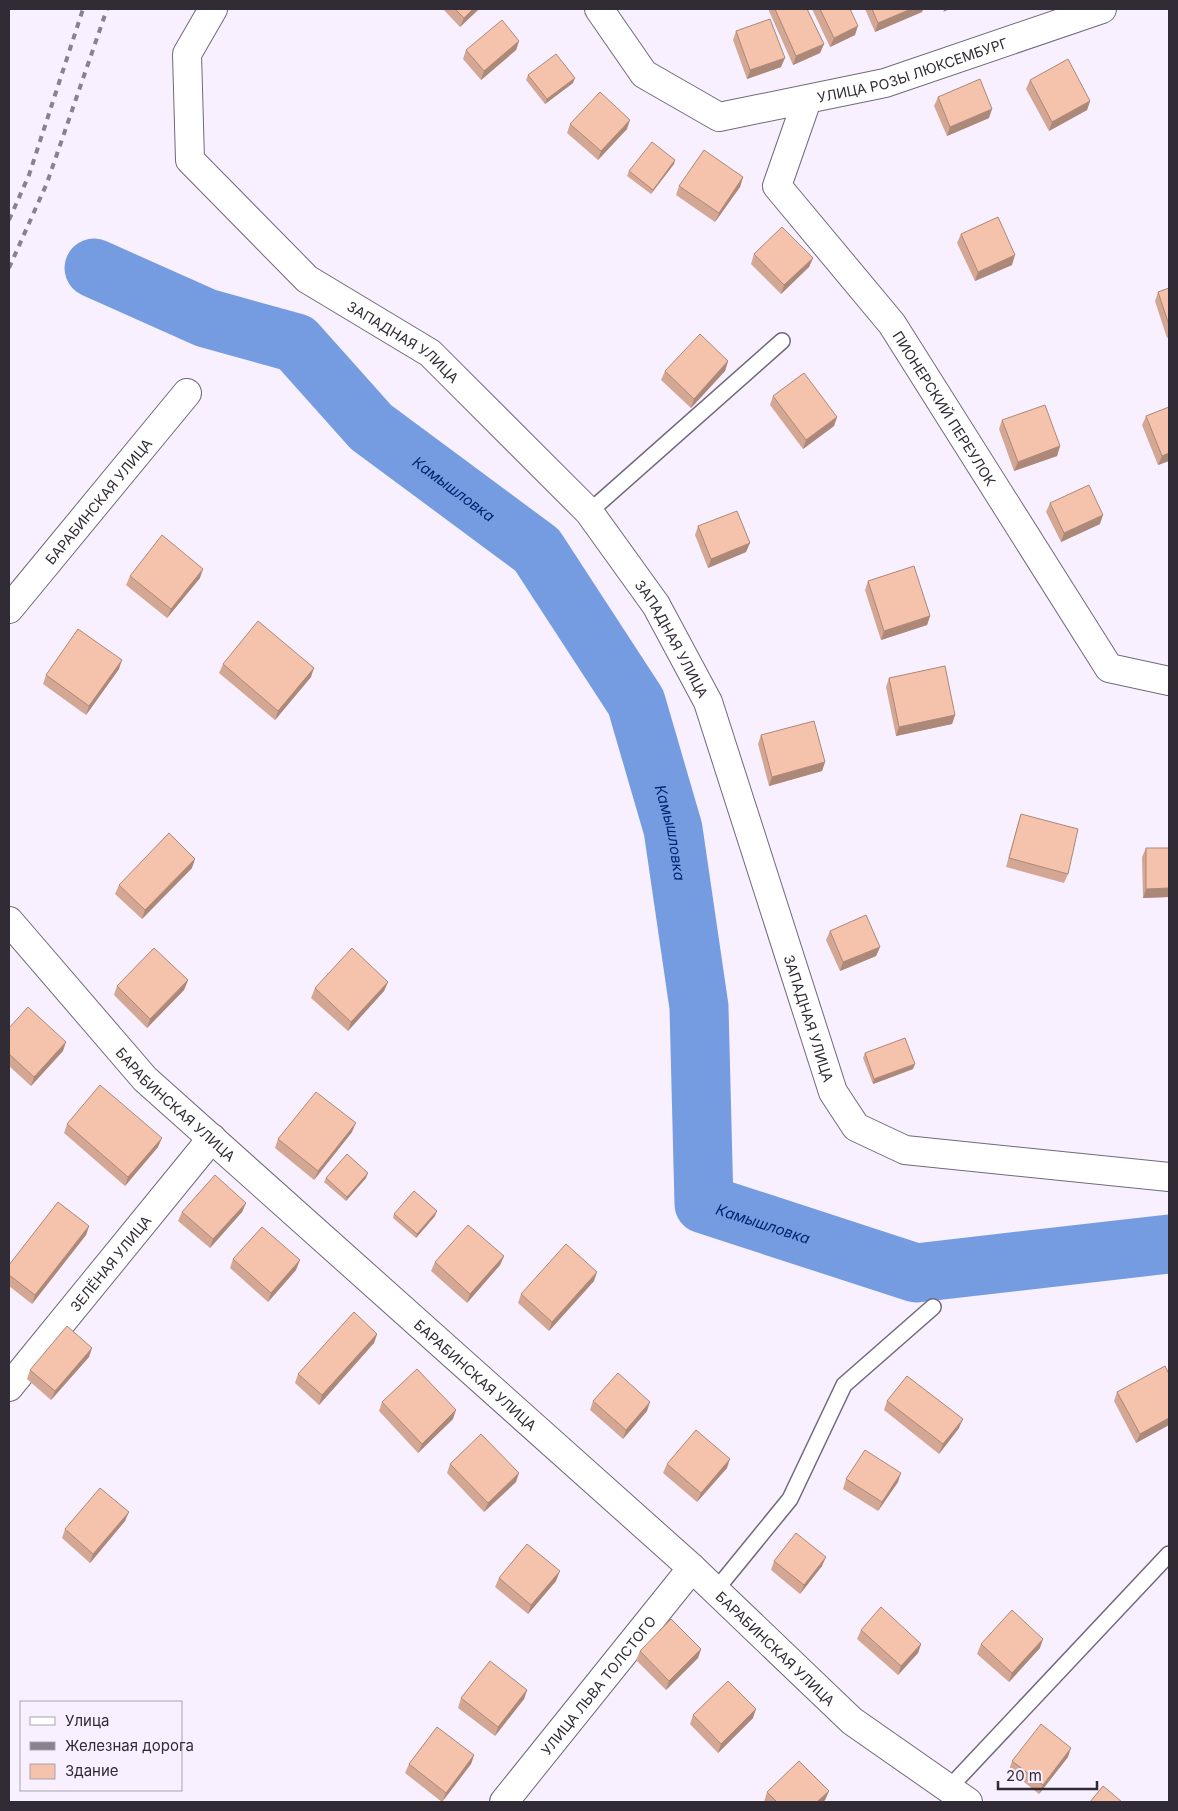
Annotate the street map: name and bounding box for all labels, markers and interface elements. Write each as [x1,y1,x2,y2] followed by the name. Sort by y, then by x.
[816,33,1010,105] street label: УЛИЦА РОЗЫ ЛЮКСЕМБУРГ
[344,297,463,386] street label: ЗАПАДНАЯ УЛИЦА
[890,327,1000,489] street label: ПИОНЕРСКИЙ ПЕРЕУЛОК
[41,434,155,567] street label: БАРАБИНСКАЯ УЛИЦА
[409,452,499,525] water label: Камышловка
[632,576,712,700] street label: ЗАПАДНАЯ УЛИЦА
[651,782,690,882] water label: Камышловка
[781,952,838,1084] street label: ЗАПАДНАЯ УЛИЦА
[113,1043,239,1165] street label: БАРАБИНСКАЯ УЛИЦА
[714,1199,812,1247] water label: Камышловка
[66,1211,154,1314] street label: ЗЕЛЁНАЯ УЛИЦА
[411,1316,541,1434] street label: БАРАБИНСКАЯ УЛИЦА
[713,1587,839,1709] street label: БАРАБИНСКАЯ УЛИЦА
[537,1612,659,1758] street label: УЛИЦА ЛЬВА ТОЛСТОГО
[20,1701,182,1791] legend
[65,1711,109,1730] text: Улица
[65,1736,194,1755] text: Железная дорога
[998,1758,1097,1790] scale bar
[65,1761,119,1780] text: Здание
[1006,1766,1042,1785] text: 20 m

